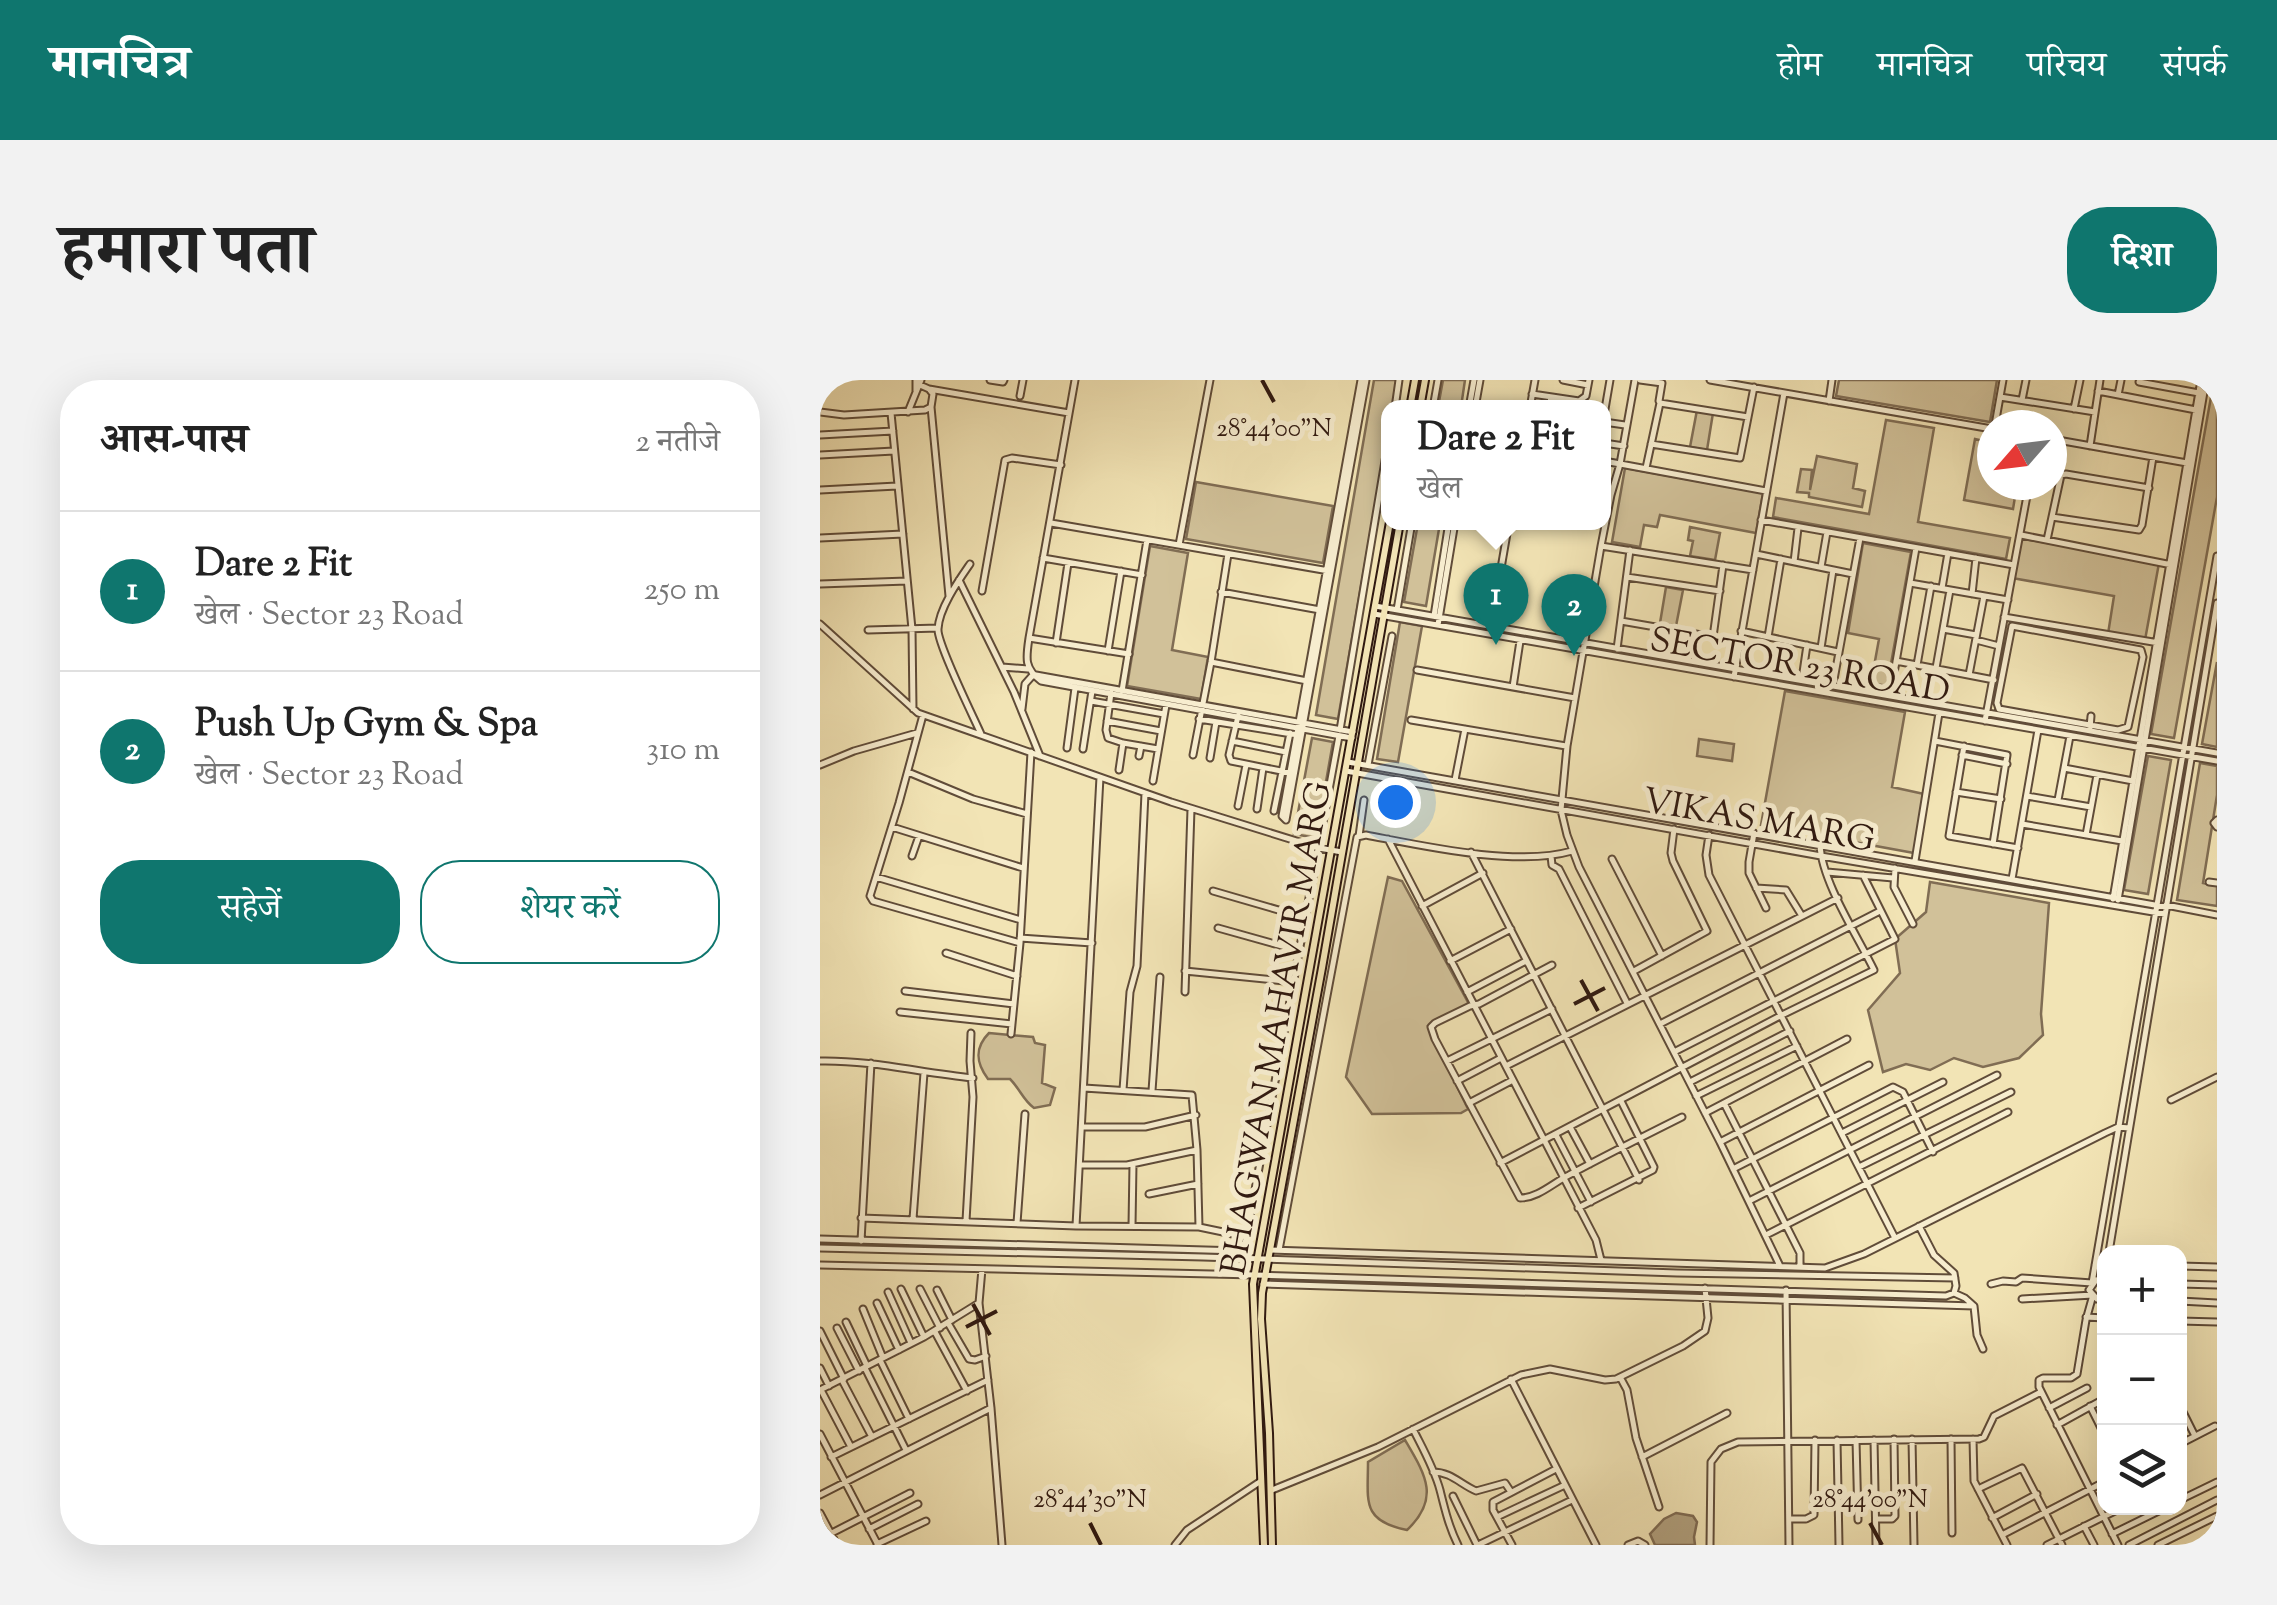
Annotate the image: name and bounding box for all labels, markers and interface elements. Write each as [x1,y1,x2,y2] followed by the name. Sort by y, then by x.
[50,32,190,101] text: मानचित्र
[1777,42,1822,93] text: होम
[1877,42,1972,93] text: मानचित्र
[2027,42,2106,93] text: परिचय
[2161,42,2227,93] text: संपर्क
[60,205,313,305] text: हमारा पता
[2067,207,2217,313] button: दिशा
[1381,400,1611,530] popup
[1977,410,2067,500] north arrow
[100,412,248,472] text: आस-पास
[1216,412,1332,448] text: 28°44'00"N
[1417,413,1575,467] text: Dare 2 Fit
[635,420,720,466] text: 2 नतीजे
[1417,467,1462,513] text: खेल
[195,539,352,593] text: Dare 2 Fit
[1464,562,1528,645] pin: 1
[127,568,138,614] text: 1
[644,568,720,614] text: 250 m
[1542,574,1606,656] pin: 2
[195,593,463,639] text: खेल · Sector 23 Road
[1645,616,1953,719] street label: SECTOR 23 ROAD
[195,699,538,753] text: Push Up Gym & Spa
[125,728,140,774] text: 2
[646,728,720,774] text: 310 m
[195,753,463,799] text: खेल · Sector 23 Road
[1370,777,1421,828] your location
[1638,777,1878,868] street label: VIKAS MARG
[1210,778,1347,1279] street label: BHAGWAN MAHAVIR MARG
[100,860,400,964] button: सहेजें
[420,860,720,964] button: शेयर करें
[2097,1245,2187,1515] map controls
[2097,1245,2187,1335] button: +
[2097,1335,2187,1425] button: −
[2097,1425,2187,1515] button: layers
[1033,1483,1147,1519] text: 28°44'30"N
[1812,1483,1928,1519] text: 28°44'00"N

